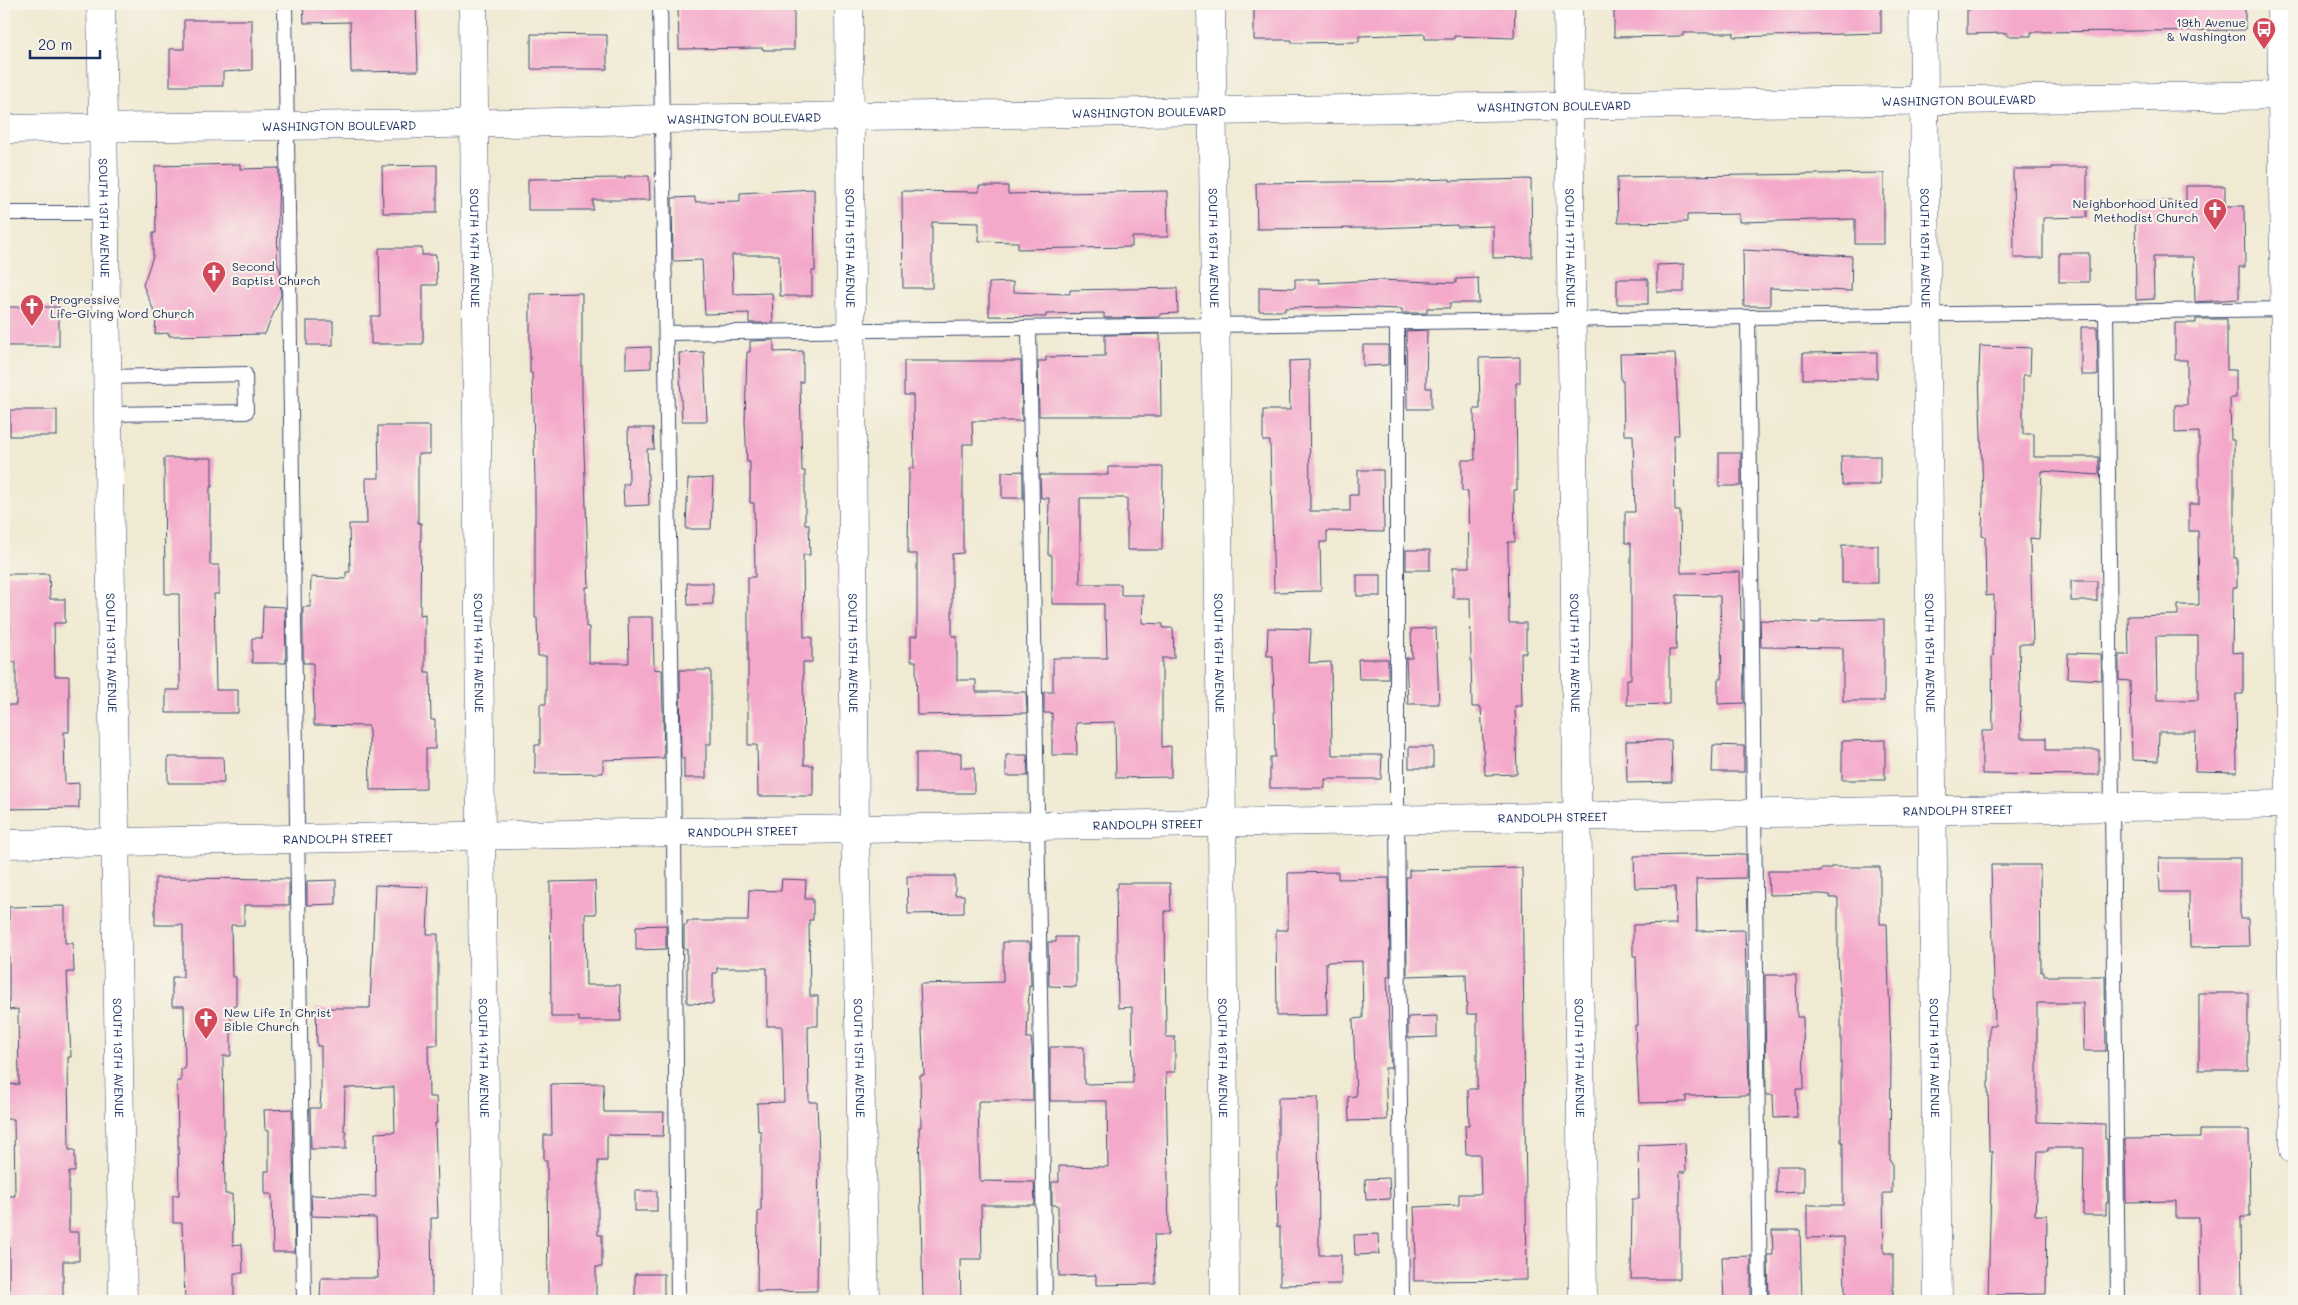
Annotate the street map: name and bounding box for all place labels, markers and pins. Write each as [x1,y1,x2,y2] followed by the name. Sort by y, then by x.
[2167,14,2246,44] place label: 19th Avenue & Washington
[2251,16,2277,50] bus stop icon: 19th Avenue & Washington
[2072,195,2198,225] place label: Neighborhood United Methodist Church
[2202,197,2228,231] church icon: Neighborhood United Methodist Church
[232,258,320,288] place label: Second Baptist Church
[201,260,227,294] church icon: Second Baptist Church
[50,291,194,321] place label: Progressive Life-Giving Word Church
[19,293,45,327] church icon: Progressive Life-Giving Word Church
[224,1004,331,1034] place label: New Life In Christ Bible Church
[193,1006,219,1040] church icon: New Life In Christ Bible Church

